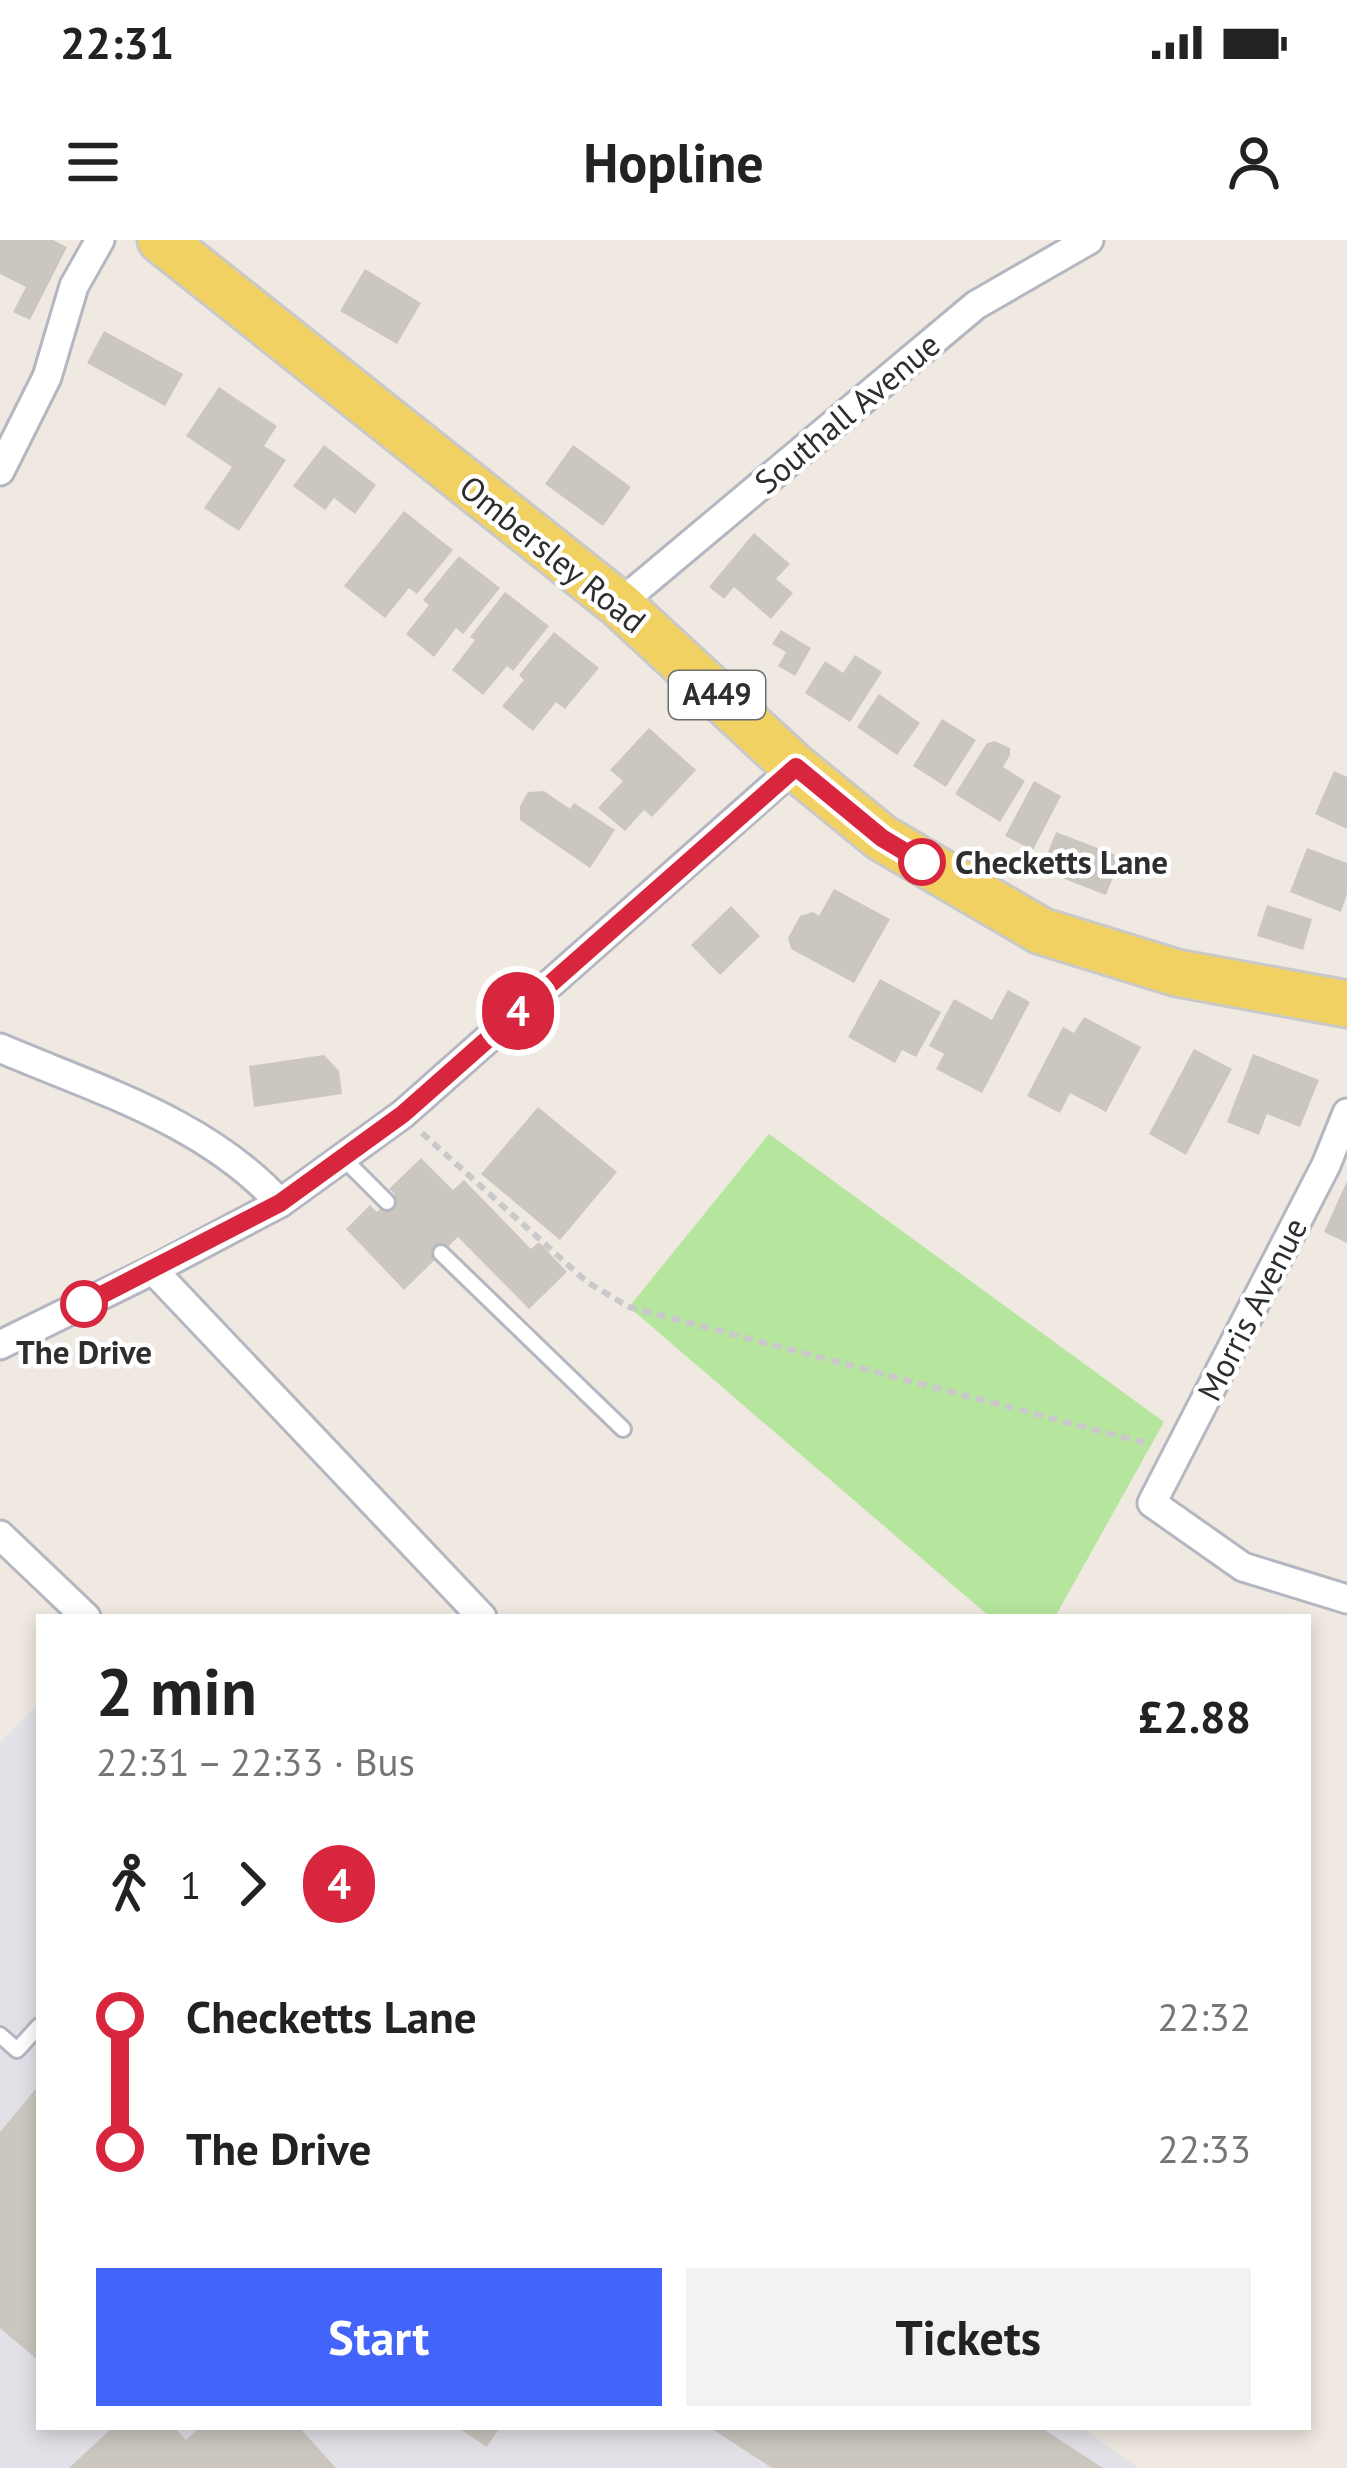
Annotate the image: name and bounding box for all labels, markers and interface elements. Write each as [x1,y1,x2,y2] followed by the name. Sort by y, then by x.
[60,13,174,71] text: 22:31
[583,127,764,197] text: Hopline
[60,129,126,195] icon: menu
[1221,129,1287,195] icon: person
[745,323,948,503] street label: Southall Avenue
[451,465,655,642] street label: Ombersley Road
[669,671,765,719] road number: A449
[900,840,944,884] marker: Checketts Lane
[955,840,1168,883] place label: Checketts Lane
[479,972,557,1050] line badge: 4
[506,983,530,1038] text: 4
[1187,1210,1316,1408] street label: Morris Avenue
[62,1282,106,1326] marker: The Drive
[16,1330,152,1373] place label: The Drive
[96,1648,257,1733] text: 2 min
[1138,1687,1251,1745] text: £2.88
[96,1736,415,1787] text: 22:31 – 22:33 · Bus
[96,1851,162,1917] icon: walk
[219,1851,285,1917] icon: forward
[327,1856,351,1911] text: 4
[180,1859,201,1910] text: 1
[186,1987,477,2045] text: Checketts Lane
[1157,1991,1251,2042] text: 22:32
[186,2119,371,2177] text: The Drive
[1157,2123,1251,2174] text: 22:33
[96,2268,662,2406] button: Start
[686,2268,1251,2406] button: Tickets

